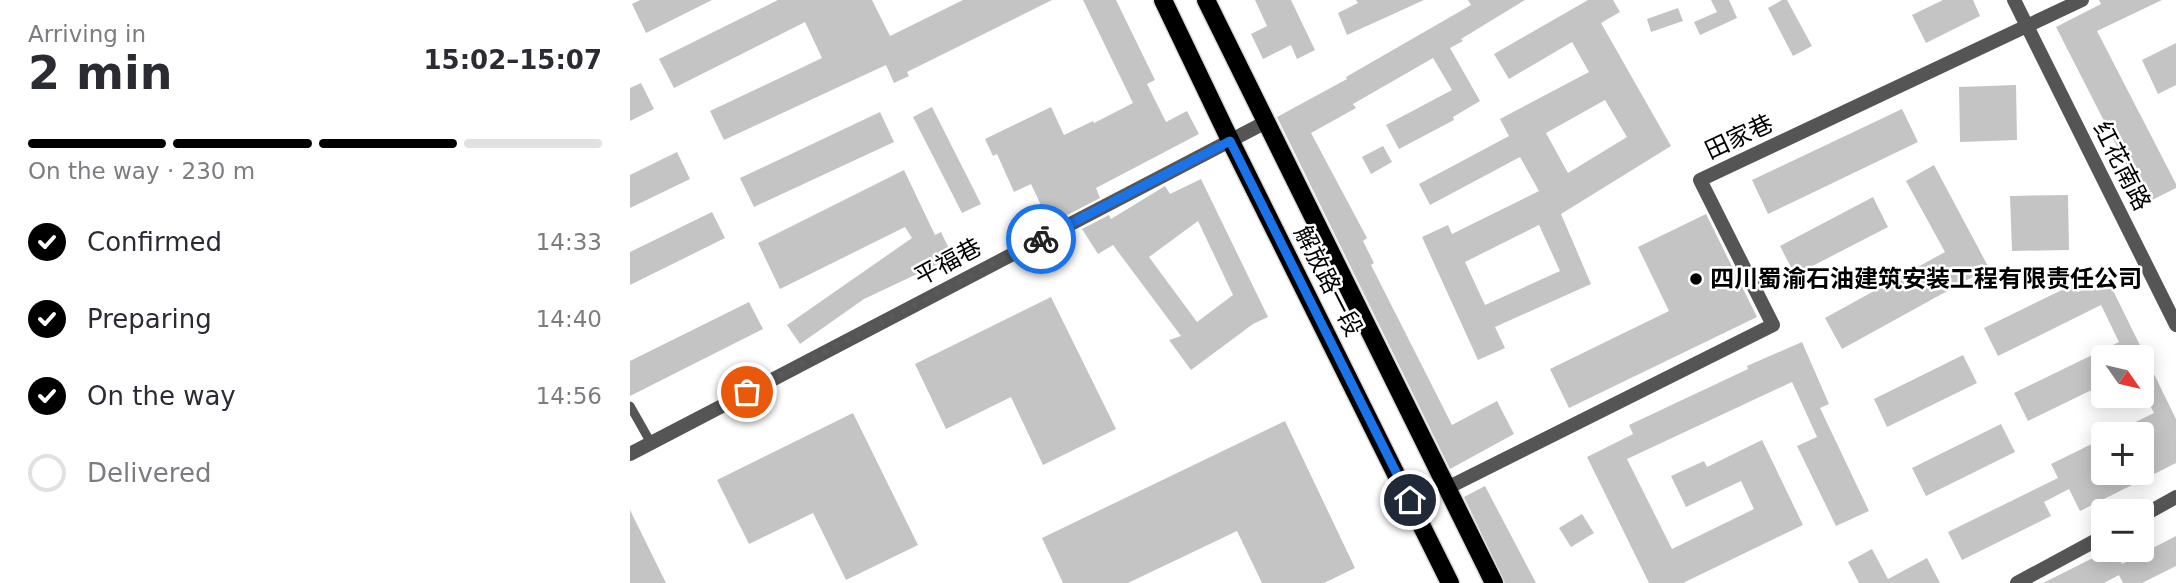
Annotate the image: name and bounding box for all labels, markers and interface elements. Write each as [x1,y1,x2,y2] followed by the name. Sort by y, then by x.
[28,21,146,47] text: Arriving in
[423,45,602,75] text: 15:02–15:07
[28,46,172,100] text: 2 min
[1700,109,1778,165] street label: 田家巷
[2088,117,2156,215] street label: 红花南路
[28,158,255,184] text: On the way · 230 m
[1006,204,1076,274] courier
[1022,220,1060,258] icon: bike
[1288,221,1368,341] street label: 解放路一段
[28,223,66,261] icon: check
[87,227,222,257] text: Confirmed
[536,229,602,255] text: 14:33
[910,233,986,291] street label: 平福巷
[1710,265,2142,293] place label: 四川蜀渝石油建筑安装工程有限责任公司
[1688,271,1704,287] marker: 四川蜀渝石油建筑安装工程有限责任公司
[28,300,66,338] icon: check
[87,304,212,334] text: Preparing
[536,306,602,332] text: 14:40
[2091,345,2154,408] north arrow
[2091,345,2154,562] map controls
[717,362,777,422] pin
[728,373,766,411] icon: bag
[28,377,66,415] icon: check
[87,381,236,411] text: On the way
[536,383,602,409] text: 14:56
[2091,422,2154,485] button: +
[87,458,211,488] text: Delivered
[1380,470,1440,530] pin
[1391,481,1429,519] icon: home
[2091,499,2154,562] button: −

